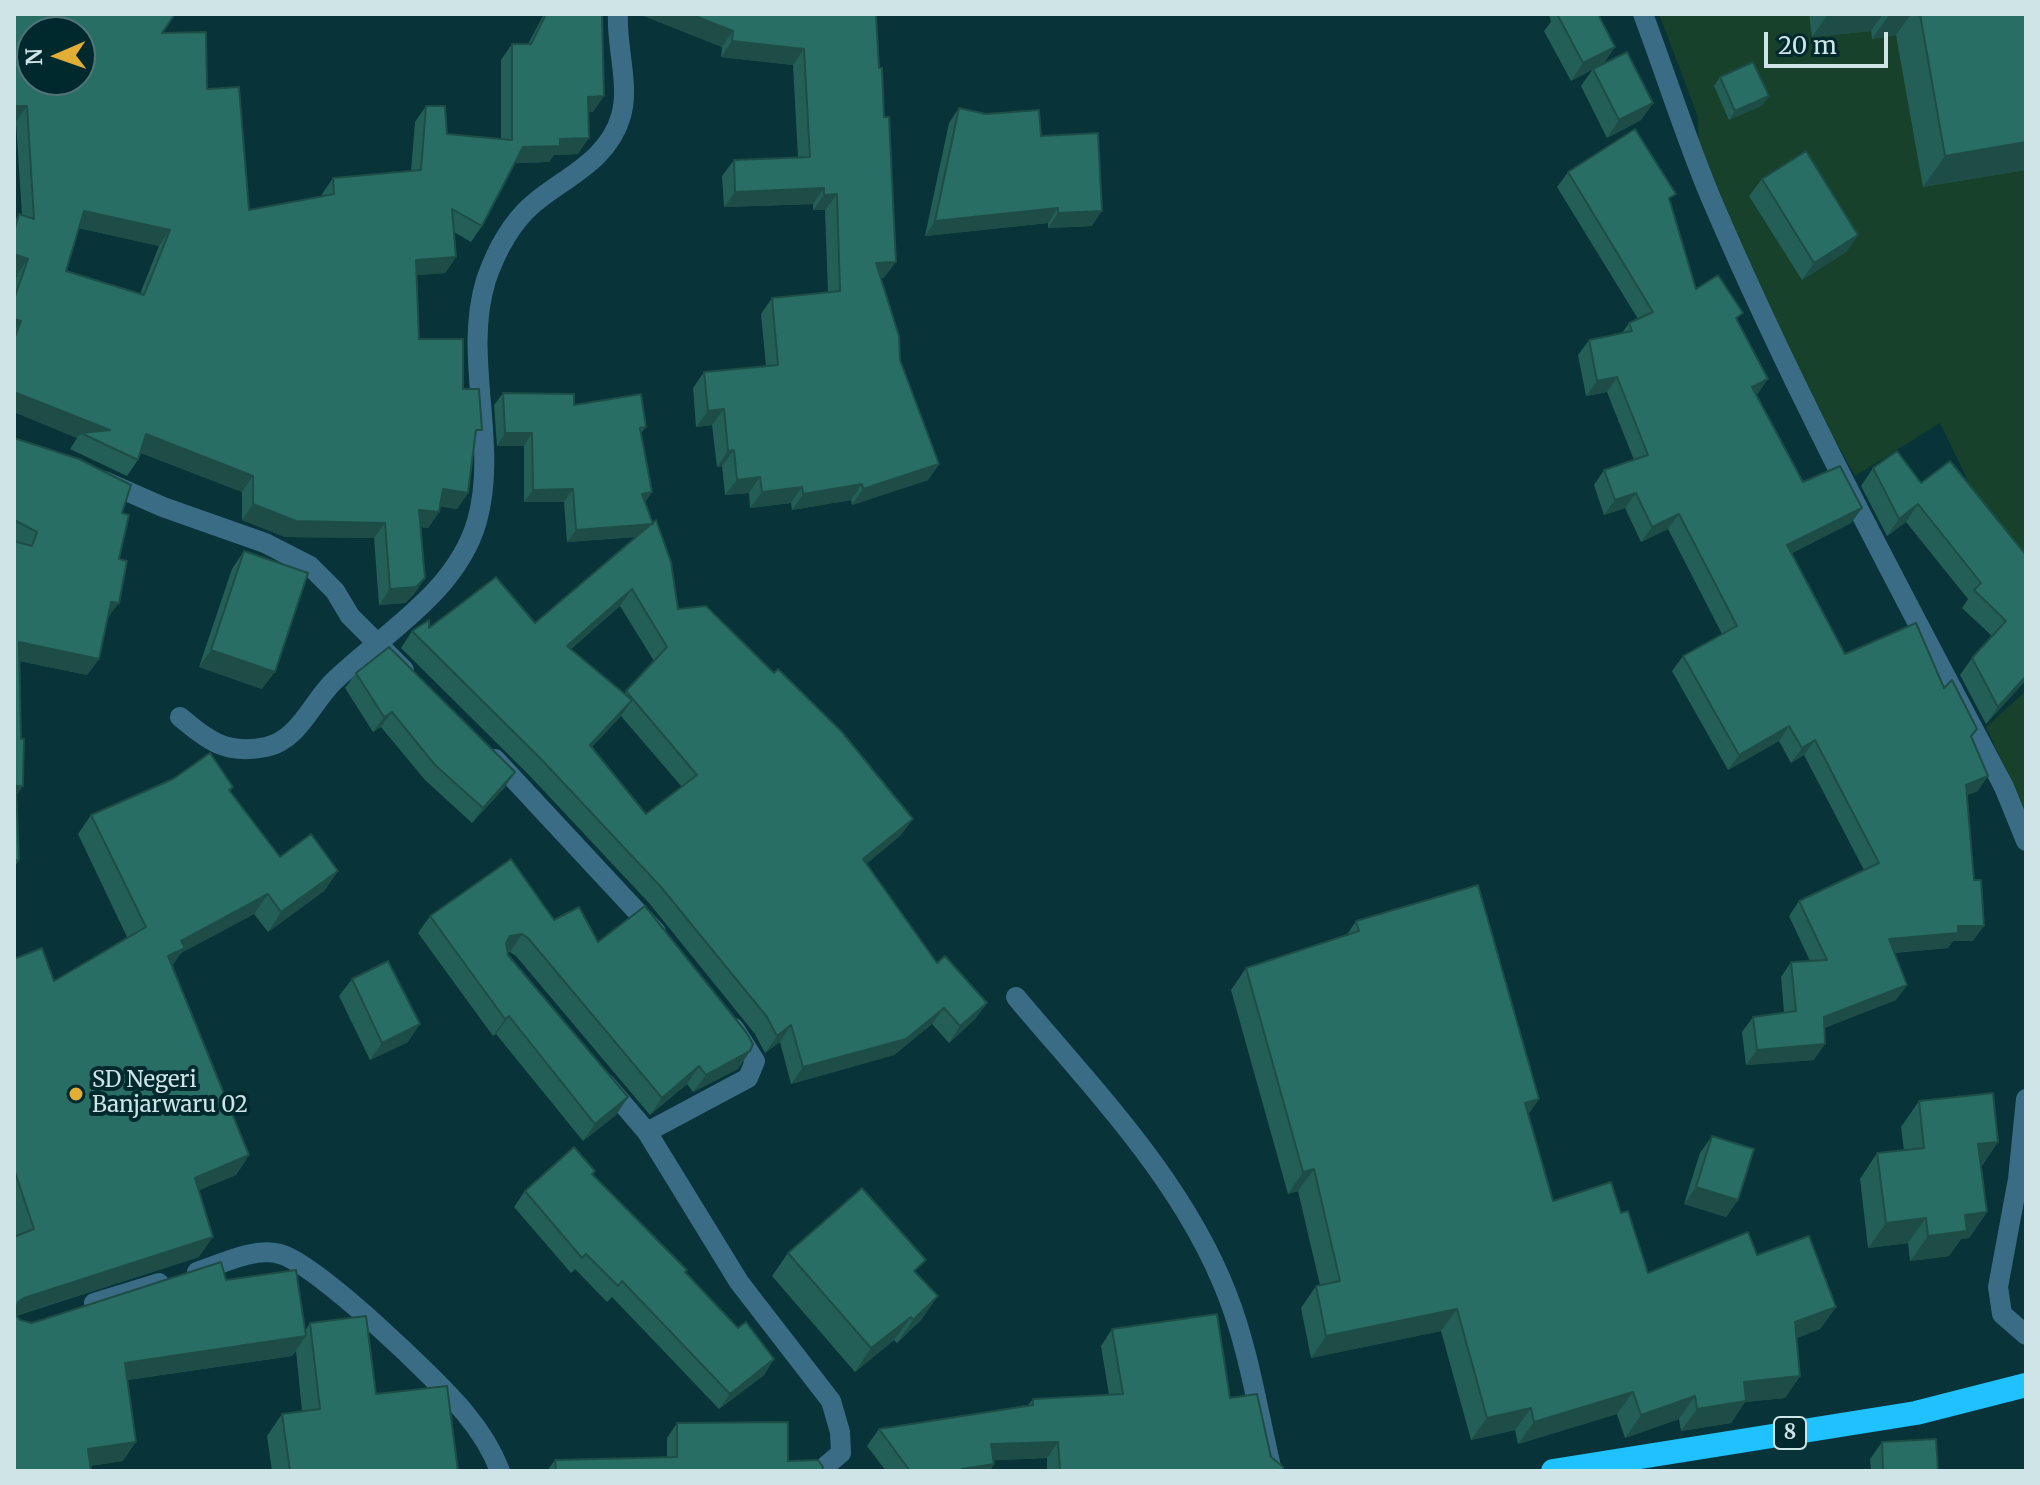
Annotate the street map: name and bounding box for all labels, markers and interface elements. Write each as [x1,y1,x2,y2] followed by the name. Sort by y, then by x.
[16,16,96,96] north arrow
[1768,16,1892,66] scale bar
[1778,30,1837,61] text: 20 m
[20,48,48,66] text: N
[92,1068,248,1120] place label: SD Negeri Banjarwaru 02
[67,1085,85,1103] marker: SD Negeri Banjarwaru 02
[1774,1417,1806,1449] road number: 8

